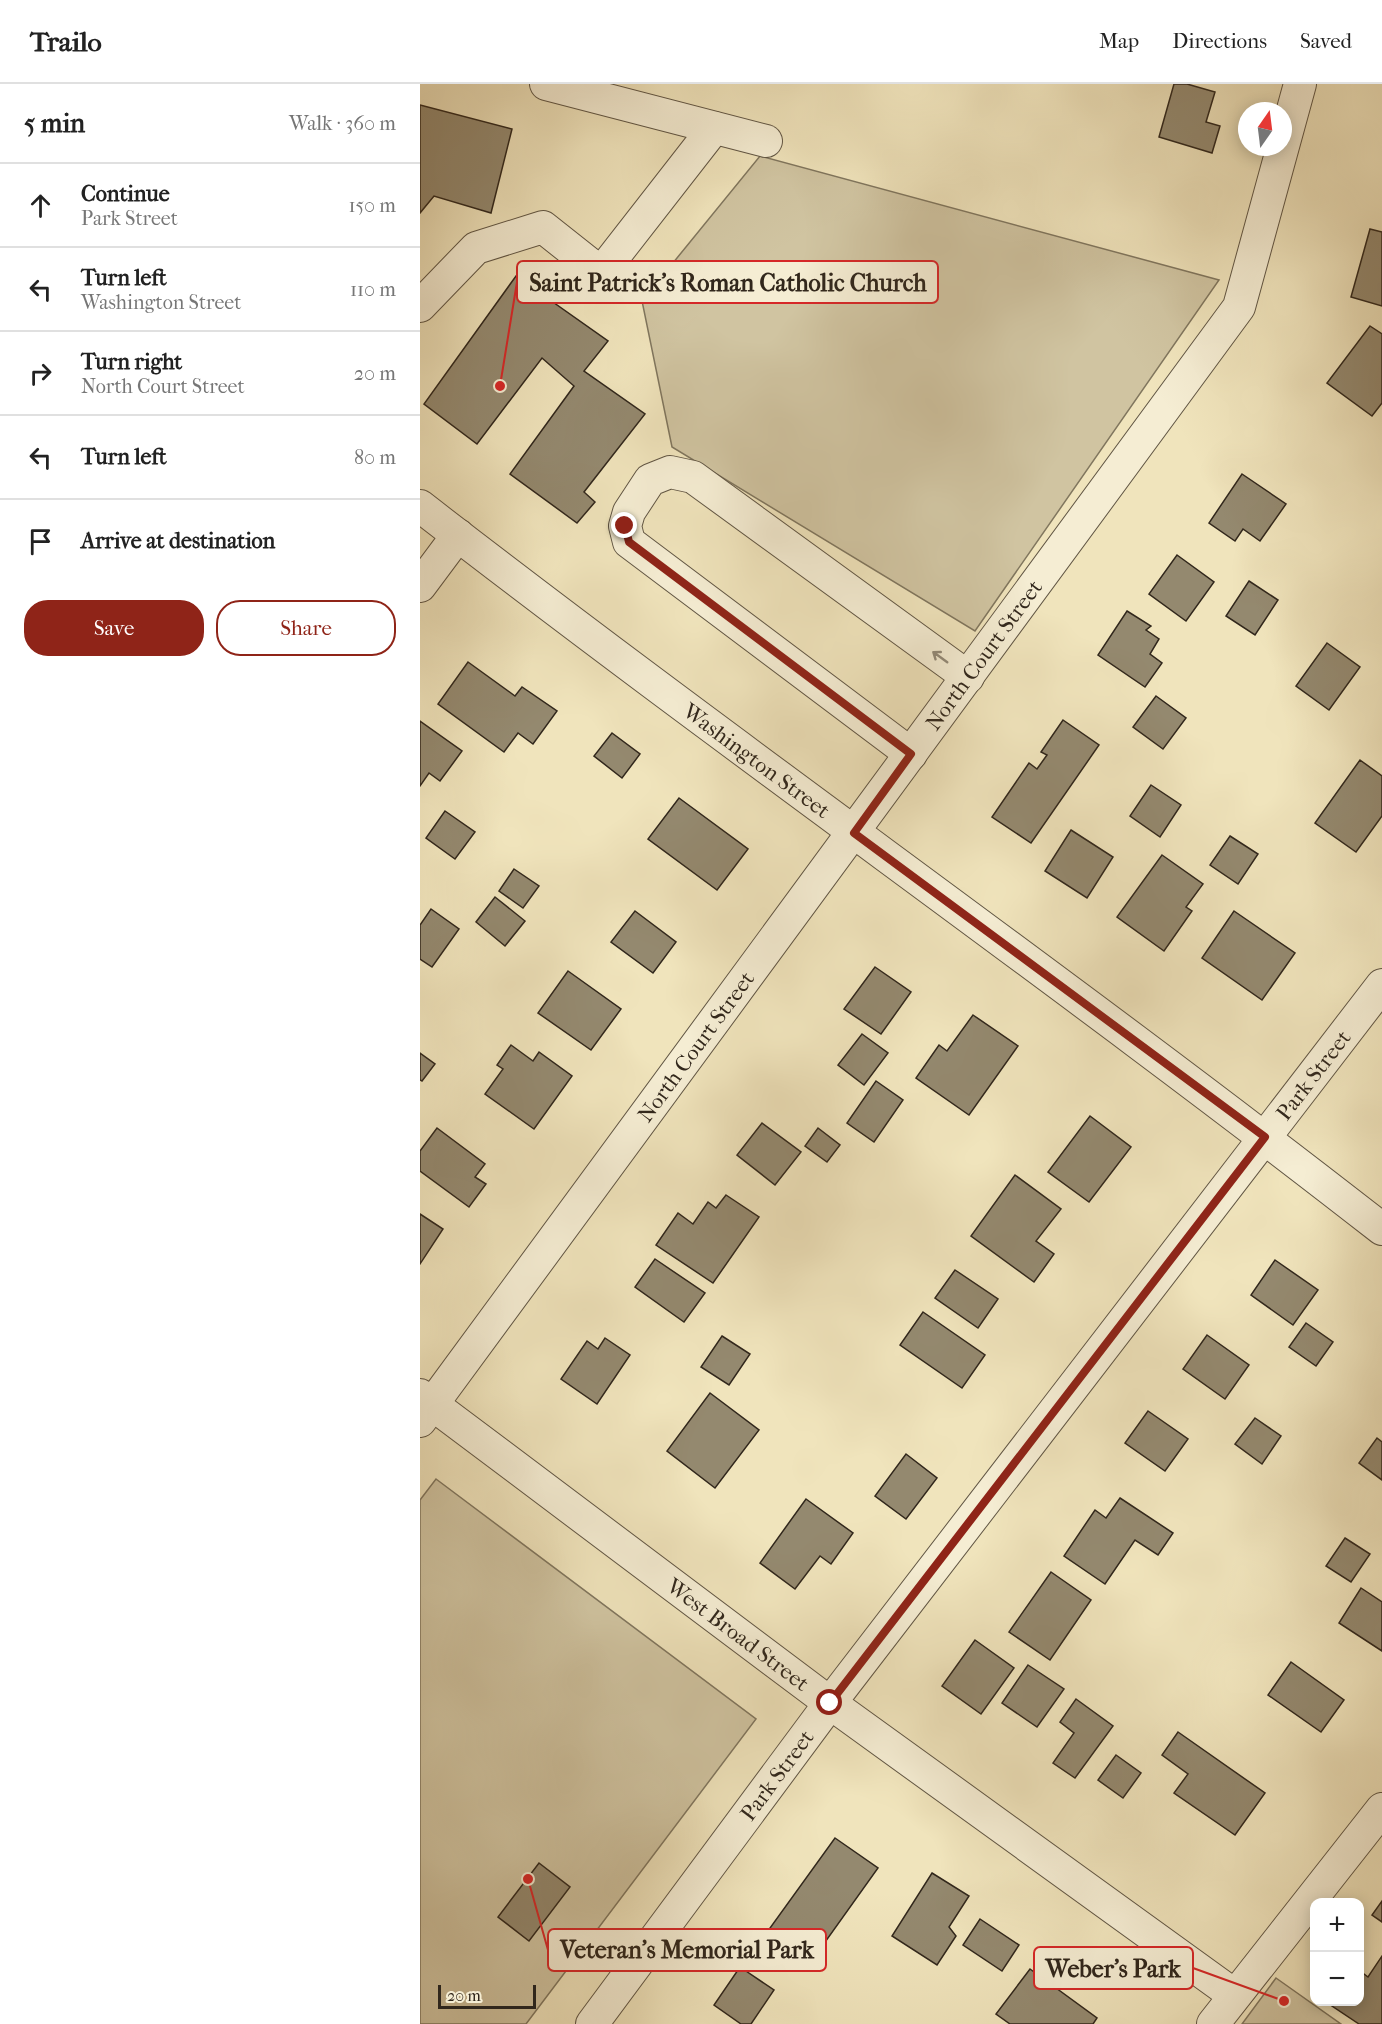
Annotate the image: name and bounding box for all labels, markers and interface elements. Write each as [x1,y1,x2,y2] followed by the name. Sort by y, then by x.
[30,25,102,58] text: Trailo
[1099,29,1139,53] text: Map
[1172,29,1267,53] text: Directions
[1300,29,1352,53] text: Saved
[1238,102,1292,156] north arrow
[24,108,85,139] text: 5 min
[289,112,396,135] text: Walk · 360 m
[81,181,170,207] text: Continue
[24,189,57,222] icon: ahead
[348,194,396,217] text: 150 m
[81,207,178,230] text: Park Street
[517,261,938,303] callout: Saint Patrick's Roman Catholic Church
[81,265,167,291] text: Turn left
[529,269,927,297] text: Saint Patrick's Roman Catholic Church
[24,273,57,306] icon: left
[350,278,396,301] text: 110 m
[81,291,241,314] text: Washington Street
[81,349,182,375] text: Turn right
[24,357,57,390] icon: right
[354,362,396,385] text: 20 m
[81,375,245,398] text: North Court Street
[24,441,57,474] icon: left
[81,444,167,470] text: Turn left
[354,446,396,469] text: 80 m
[611,512,637,538] route end
[24,525,57,558] icon: arrive
[81,528,275,554] text: Arrive at destination
[920,575,1048,736] street label: North Court Street
[24,600,204,656] button: Save
[216,600,396,656] button: Share
[933,651,949,663] one-way arrow
[677,697,835,824] street label: Washington Street
[632,967,760,1127] street label: North Court Street
[1271,1025,1357,1126] street label: Park Street
[660,1572,814,1697] street label: West Broad Street
[816,1689,842,1715] route start
[735,1725,820,1826] street label: Park Street
[1310,1898,1364,2006] map controls
[1310,1898,1364,1952] button: +
[548,1929,826,1971] callout: Veteran's Memorial Park
[559,1936,815,1964] text: Veteran's Memorial Park
[1034,1947,1193,1989] callout: Weber's Park
[1310,1952,1364,2006] button: −
[1044,1955,1181,1983] text: Weber's Park
[438,1982,536,2010] scale bar
[447,1986,481,2005] text: 20 m

